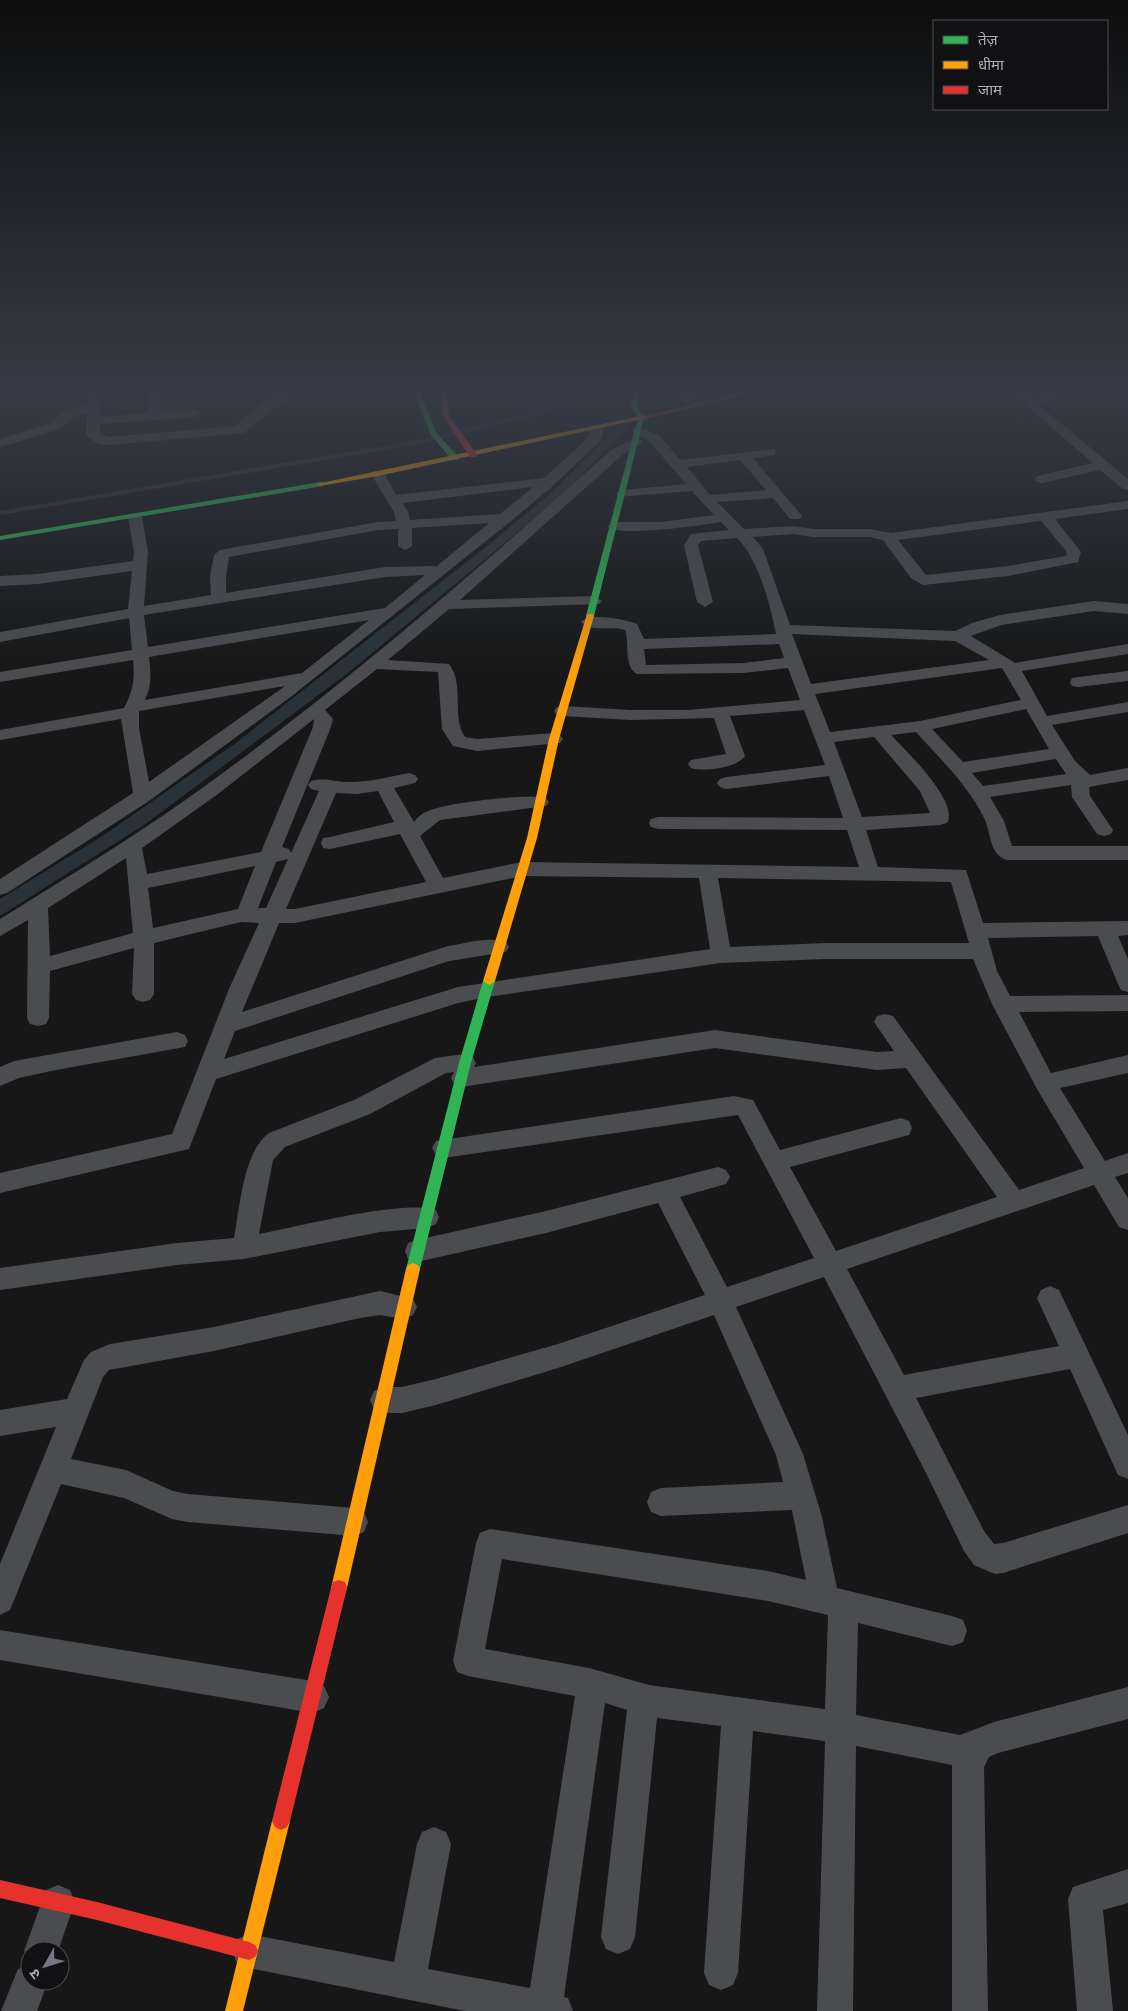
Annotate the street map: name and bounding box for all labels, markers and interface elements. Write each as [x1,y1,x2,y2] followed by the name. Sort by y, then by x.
[933,20,1108,110] legend
[978,30,999,48] text: तेज़
[978,55,1005,73] text: धीमा
[978,80,1003,98] text: जाम
[20,1941,70,1991] north arrow
[25,1965,44,1983] text: उ

